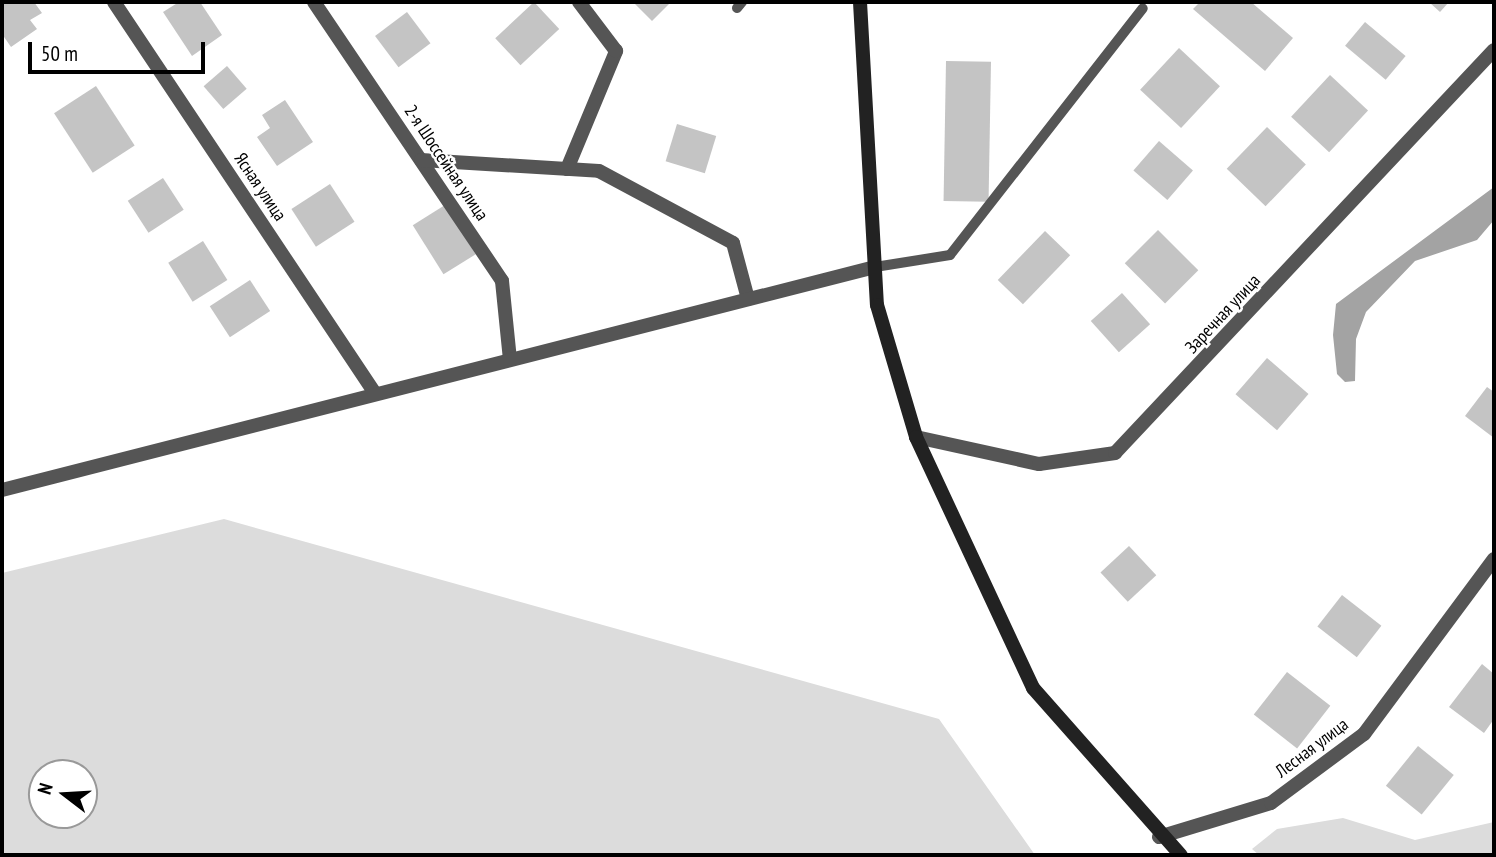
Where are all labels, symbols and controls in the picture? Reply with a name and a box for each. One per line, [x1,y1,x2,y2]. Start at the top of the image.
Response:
scale bar [32,28,208,72]
text: 50 m [41,40,78,67]
street label: 2-я Шоссейная улица [399,101,493,225]
street label: Ясная улица [229,149,291,225]
street label: Заречная улица [1181,270,1265,358]
street label: Лесная улица [1271,714,1353,782]
north arrow [28,759,98,829]
text: N [32,780,58,797]

